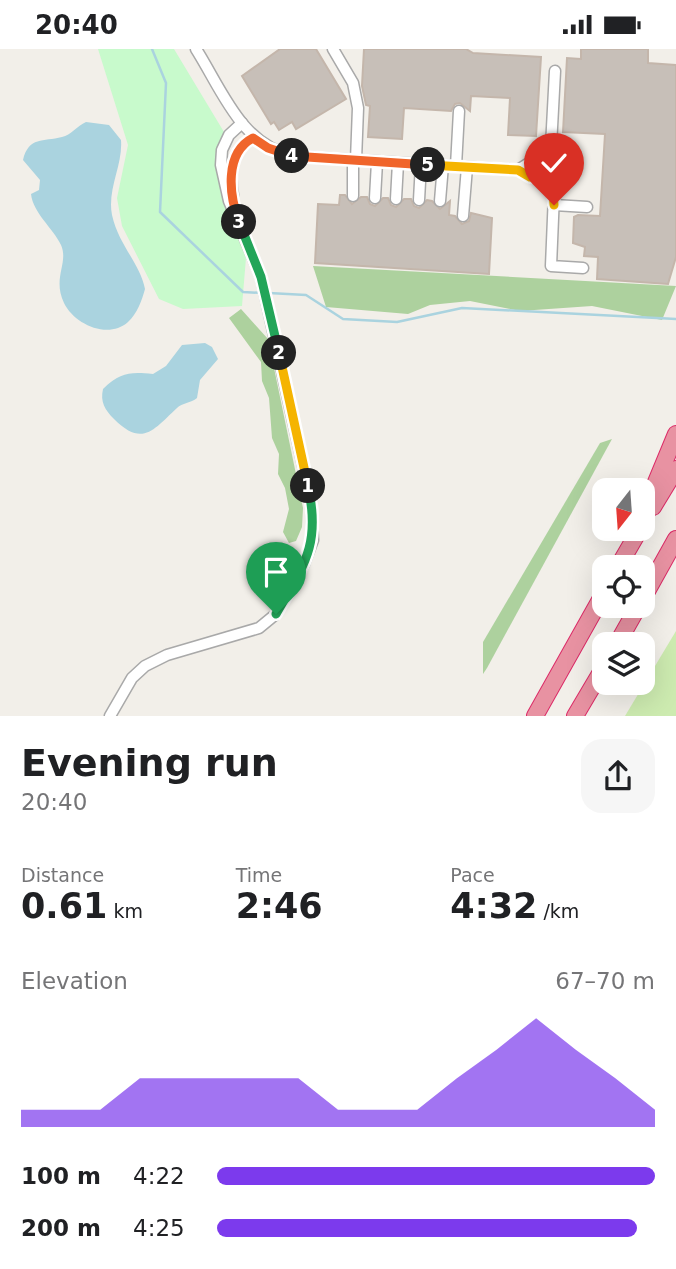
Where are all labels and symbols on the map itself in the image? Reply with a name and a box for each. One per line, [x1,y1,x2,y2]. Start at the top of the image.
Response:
pin [524,133,584,205]
pin: 4 [274,139,310,173]
pin: 5 [410,148,446,183]
pin: 3 [222,205,256,239]
pin: 2 [262,335,296,371]
pin: 1 [290,469,326,503]
north arrow [592,478,654,541]
pin [246,542,306,614]

